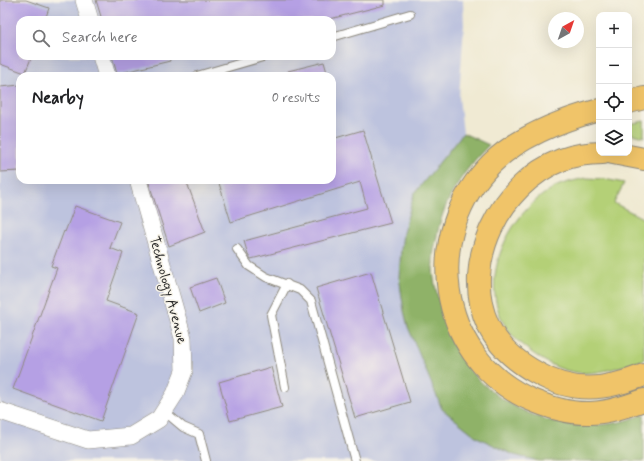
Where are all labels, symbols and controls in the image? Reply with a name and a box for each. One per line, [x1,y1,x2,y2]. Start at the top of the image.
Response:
north arrow [548,12,584,48]
map controls [596,12,632,156]
button: + [596,12,632,48]
search box [16,16,336,60]
icon: search [30,27,52,49]
text: Search here [62,28,138,48]
button: − [596,48,632,84]
button: locate [596,84,632,120]
text: Nearby [32,87,84,109]
text: 0 results [272,90,320,107]
button: layers [596,120,632,156]
street label: Technology Avenue [144,234,191,346]

